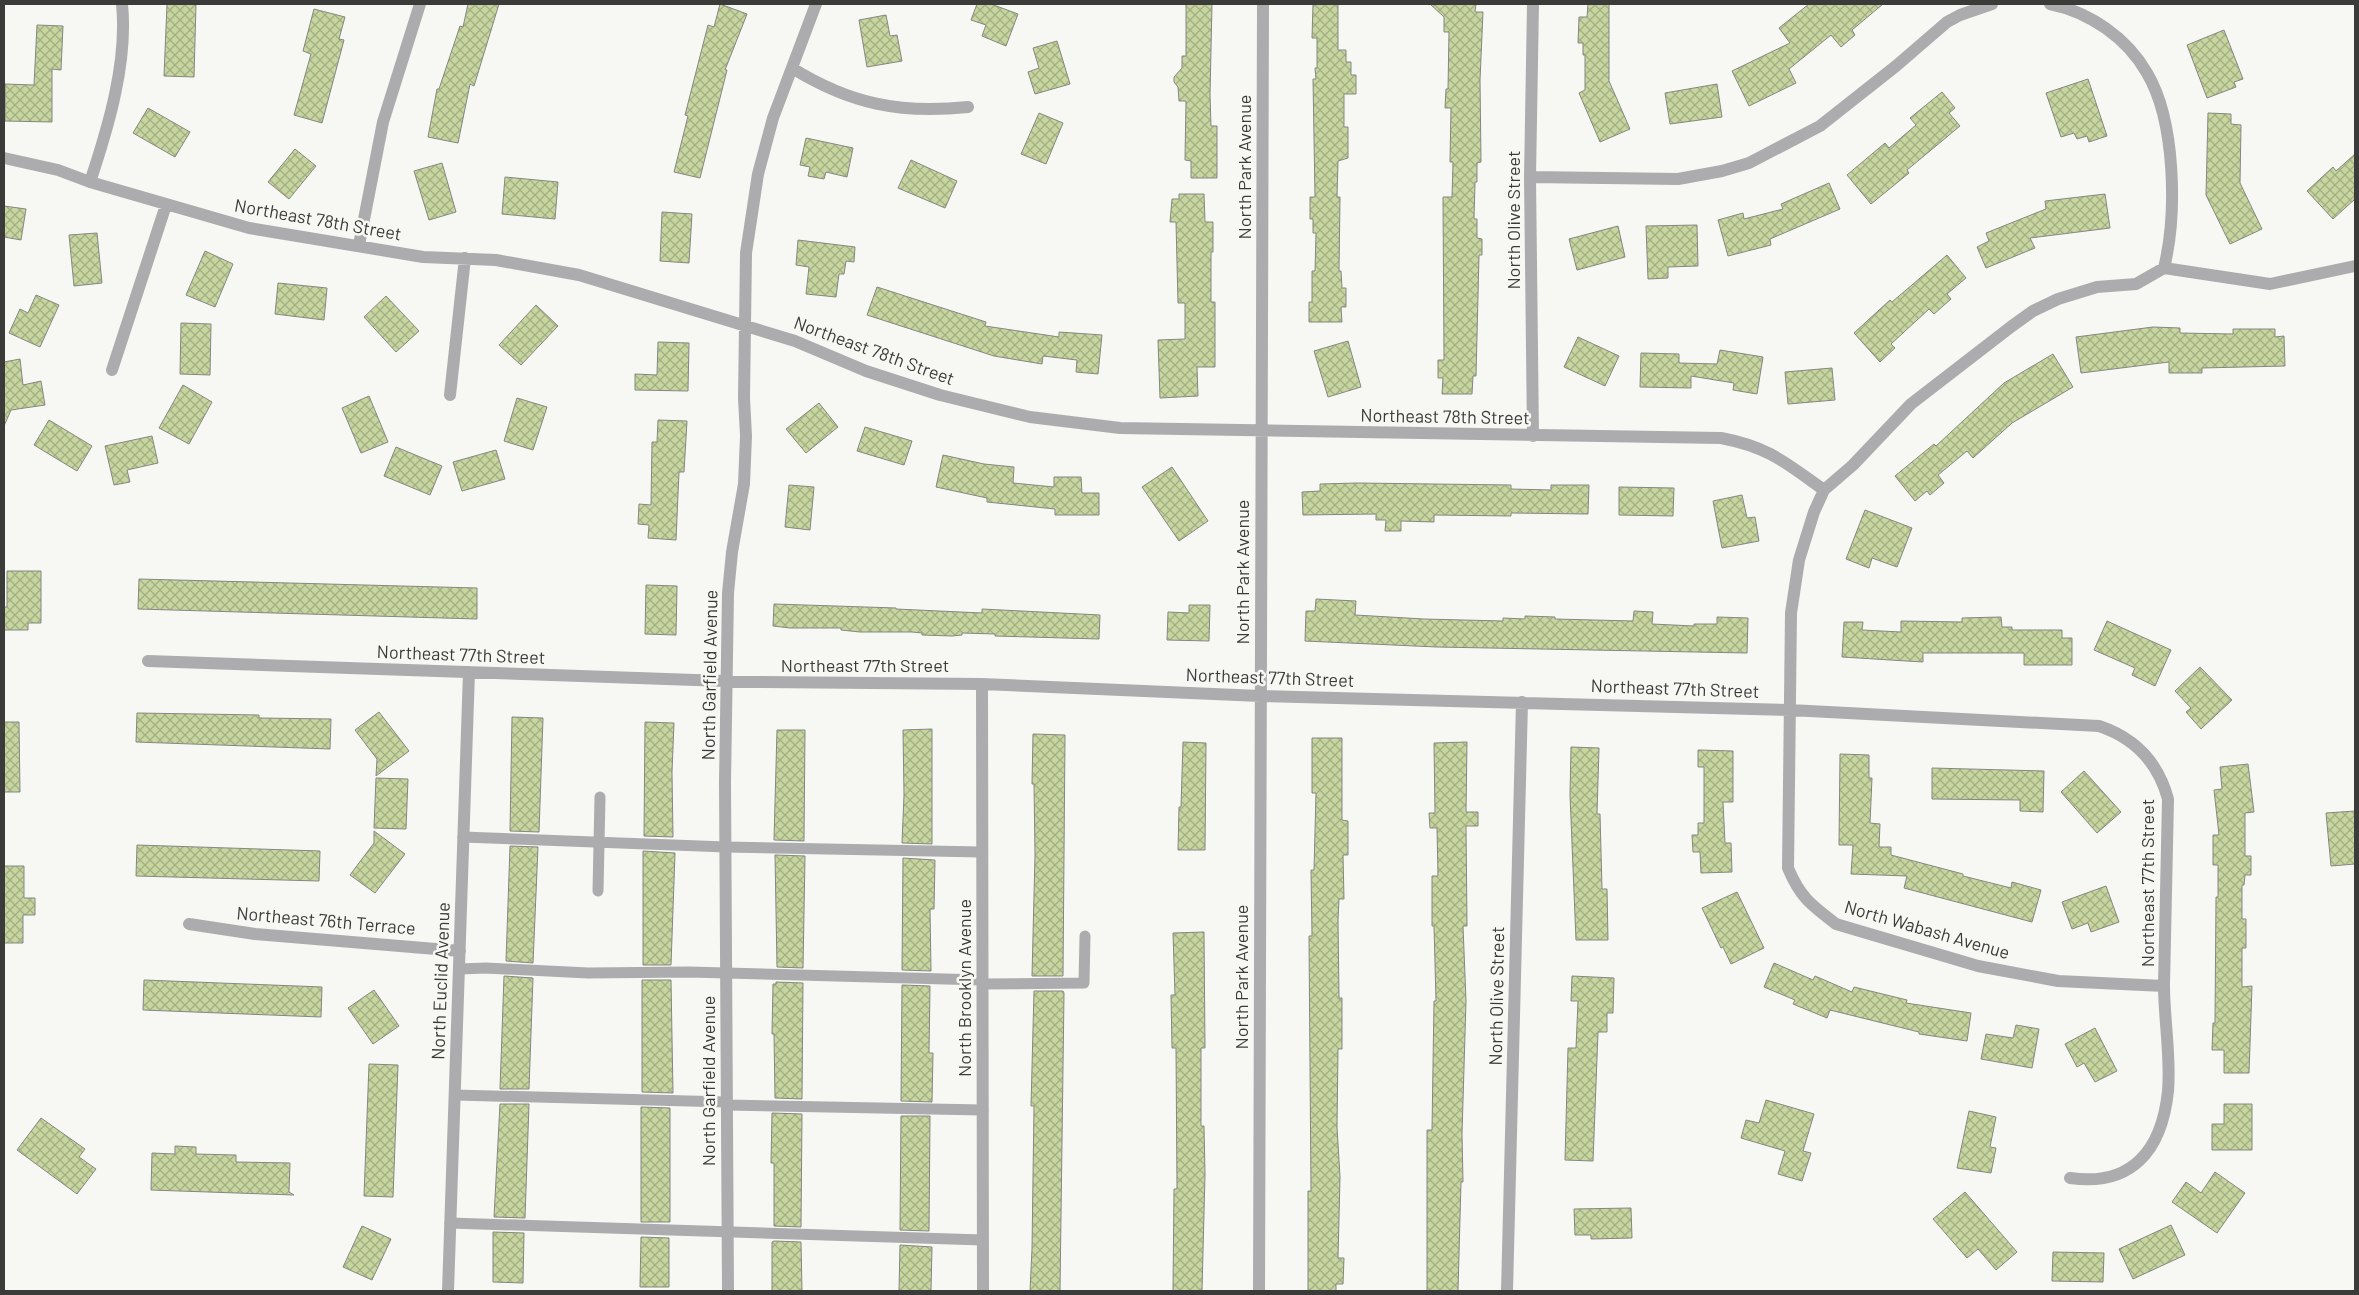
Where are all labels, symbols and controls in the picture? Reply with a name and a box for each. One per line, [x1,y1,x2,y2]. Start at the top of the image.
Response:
street label: North Park Avenue [1233,95,1255,239]
street label: North Olive Street [1502,150,1524,290]
street label: Northeast 78th Street [233,193,403,245]
street label: Northeast 78th Street [791,311,958,389]
street label: Northeast 78th Street [1360,404,1530,428]
street label: North Park Avenue [1231,500,1253,644]
street label: North Garfield Avenue [697,589,721,761]
street label: Northeast 77th Street [376,640,546,668]
street label: Northeast 77th Street [781,654,949,676]
street label: Northeast 77th Street [1185,663,1355,691]
street label: Northeast 77th Street [1590,674,1760,702]
street label: Northeast 77th Street [2136,799,2158,967]
street label: North Wabash Avenue [1842,895,2012,963]
street label: North Brooklyn Avenue [953,899,975,1077]
street label: Northeast 76th Terrace [236,901,417,939]
street label: North Euclid Avenue [426,902,454,1060]
street label: North Park Avenue [1230,905,1252,1049]
street label: North Olive Street [1484,926,1508,1066]
street label: North Garfield Avenue [697,996,719,1166]

